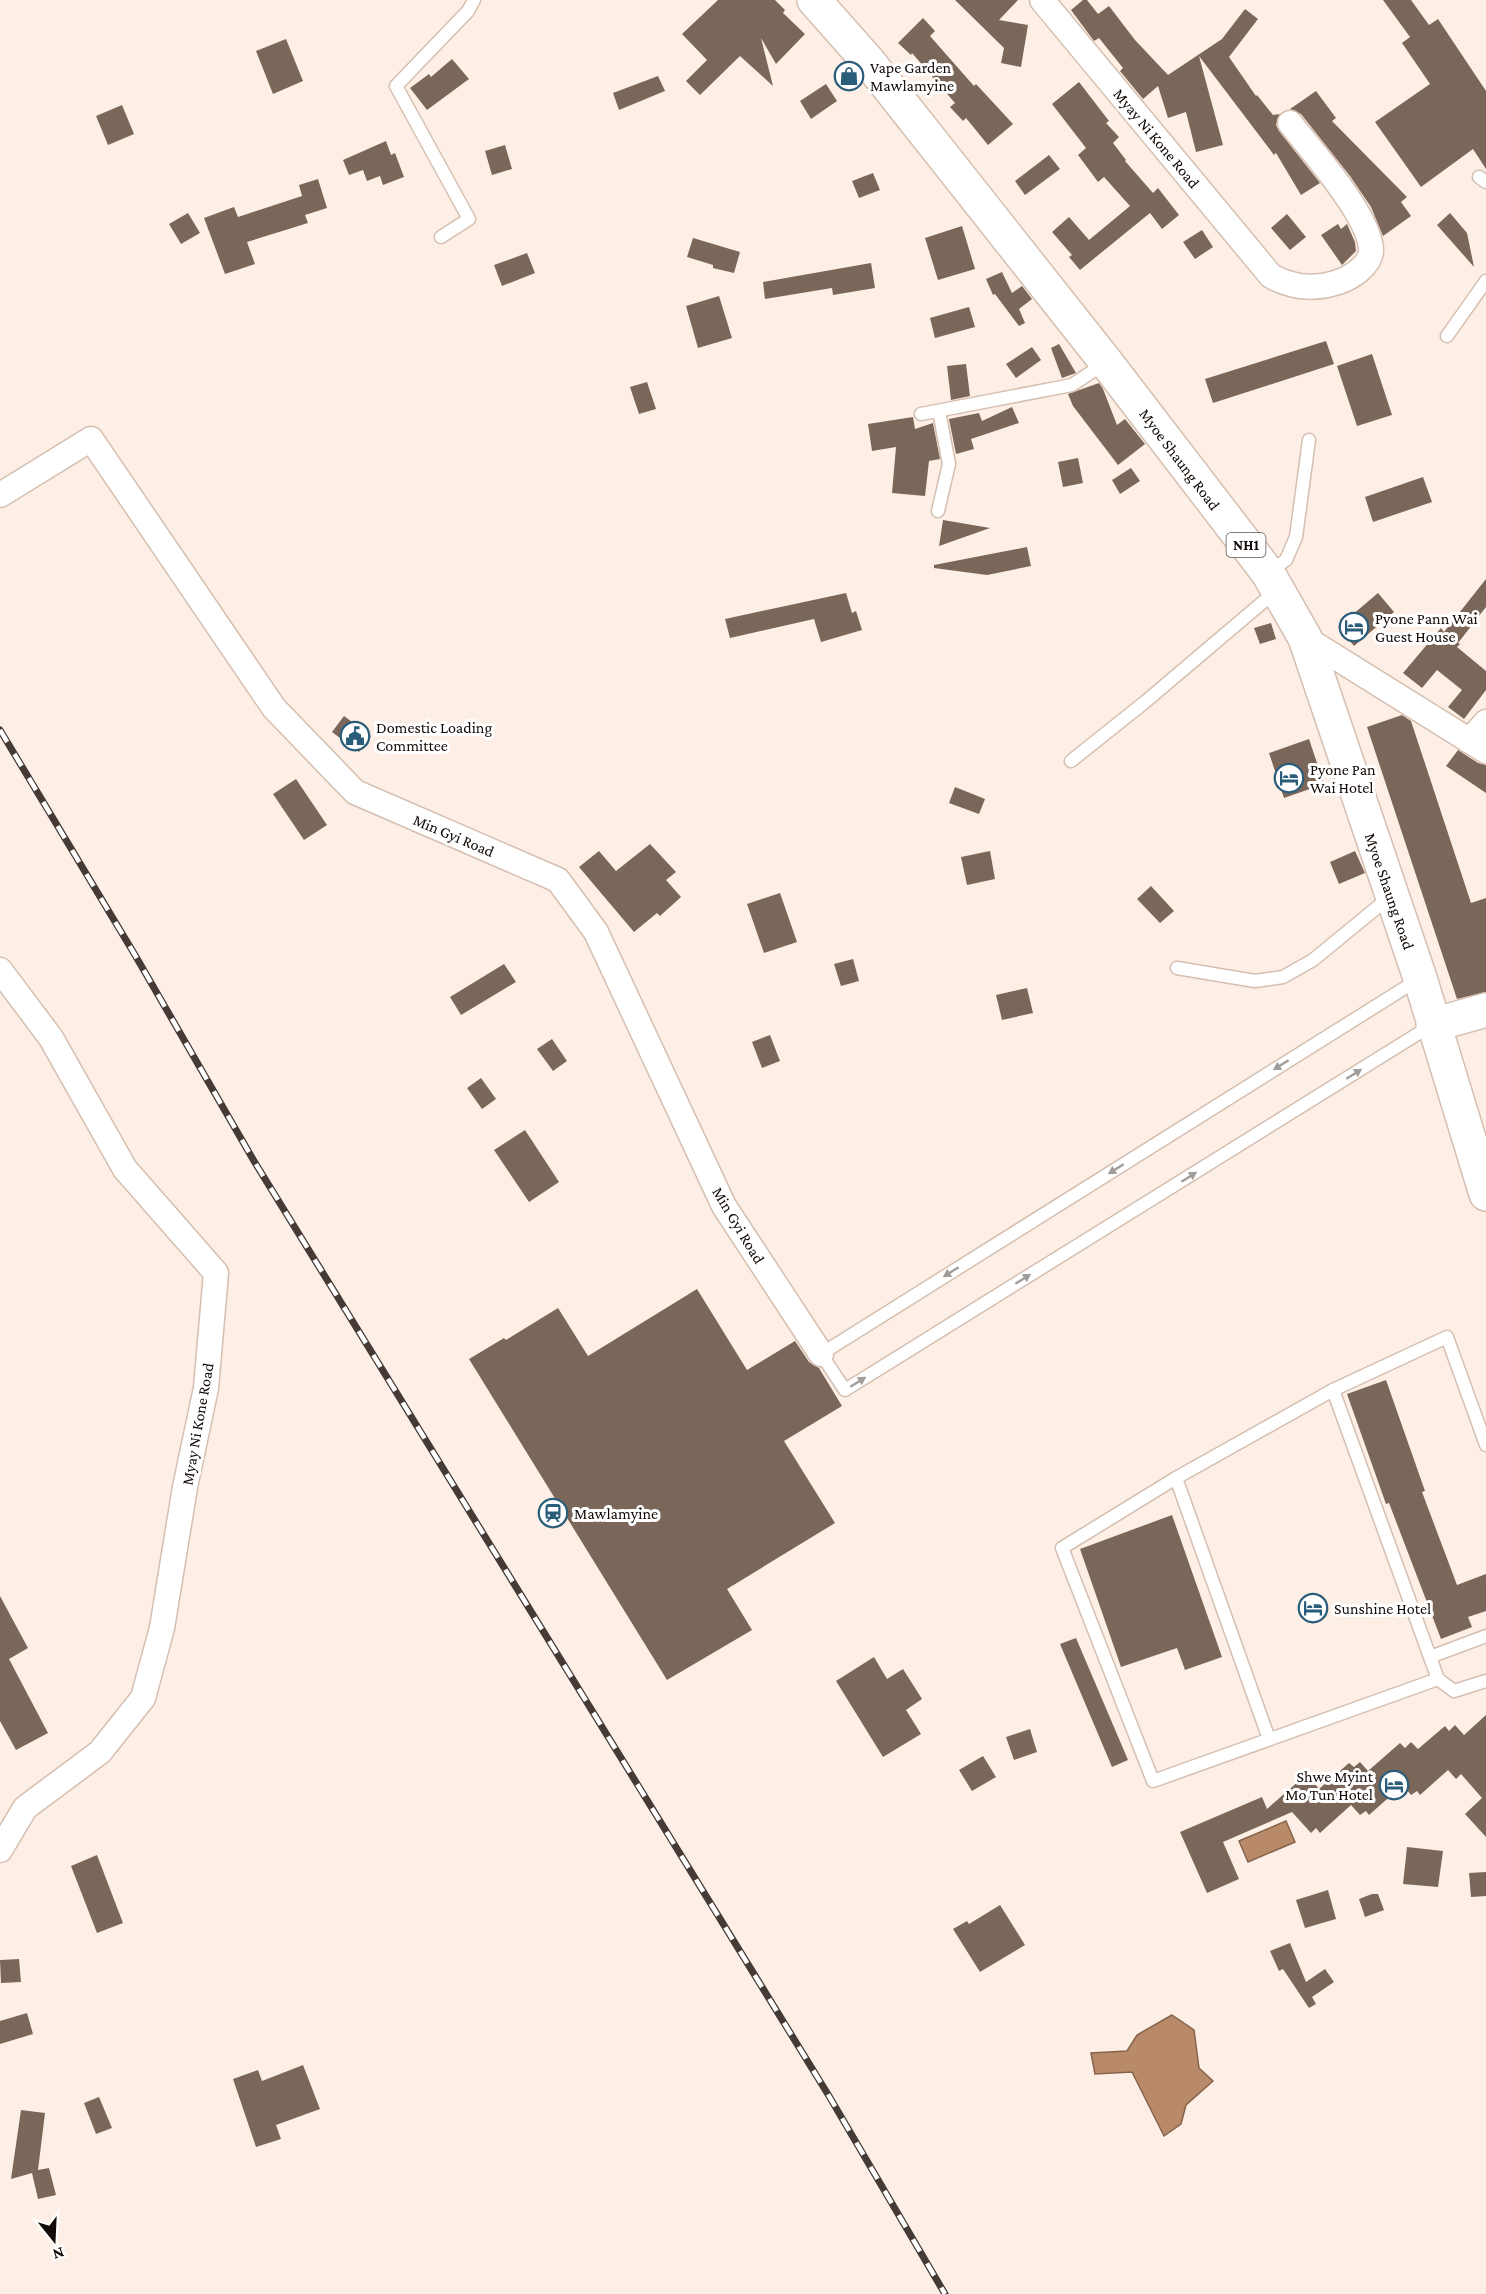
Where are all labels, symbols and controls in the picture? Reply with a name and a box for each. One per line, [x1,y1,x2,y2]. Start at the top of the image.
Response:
place label: Vape Garden Mawlamyine [870,59,954,95]
shop icon: Vape Garden Mawlamyine [833,60,865,92]
street label: Myay Ni Kone Road [1109,85,1203,192]
street label: Myoe Shaung Road [1135,405,1224,514]
road number: NH1 [1226,533,1266,557]
place label: Pyone Pann Wai Guest House [1375,610,1478,645]
hotel icon: Pyone Pann Wai Guest House [1338,611,1370,643]
place label: Domestic Loading Committee [376,719,492,754]
public building icon: Domestic Loading Committee [339,720,371,752]
place label: Pyone Pan Wai Hotel [1310,761,1376,796]
hotel icon: Pyone Pan Wai Hotel [1273,762,1305,794]
street label: Min Gyi Road [410,811,497,861]
street label: Myoe Shaung Road [1361,831,1418,953]
one-way arrow [1273,1059,1289,1070]
one-way arrow [1346,1068,1362,1079]
one-way arrow [1108,1163,1124,1174]
one-way arrow [1181,1171,1197,1182]
street label: Min Gyi Road [708,1184,768,1268]
one-way arrow [943,1267,959,1278]
one-way arrow [1015,1274,1031,1285]
street label: Myay Ni Kone Road [178,1361,218,1487]
one-way arrow [850,1377,866,1388]
station icon: Mawlamyine [537,1497,569,1529]
place label: Mawlamyine [574,1505,658,1523]
hotel icon: Sunshine Hotel [1297,1592,1329,1624]
place label: Sunshine Hotel [1334,1600,1431,1617]
place label: Shwe Myint Mo Tun Hotel [1285,1768,1374,1803]
hotel icon: Shwe Myint Mo Tun Hotel [1378,1769,1410,1801]
north arrow [24,2210,84,2270]
text: N [51,2244,66,2264]

